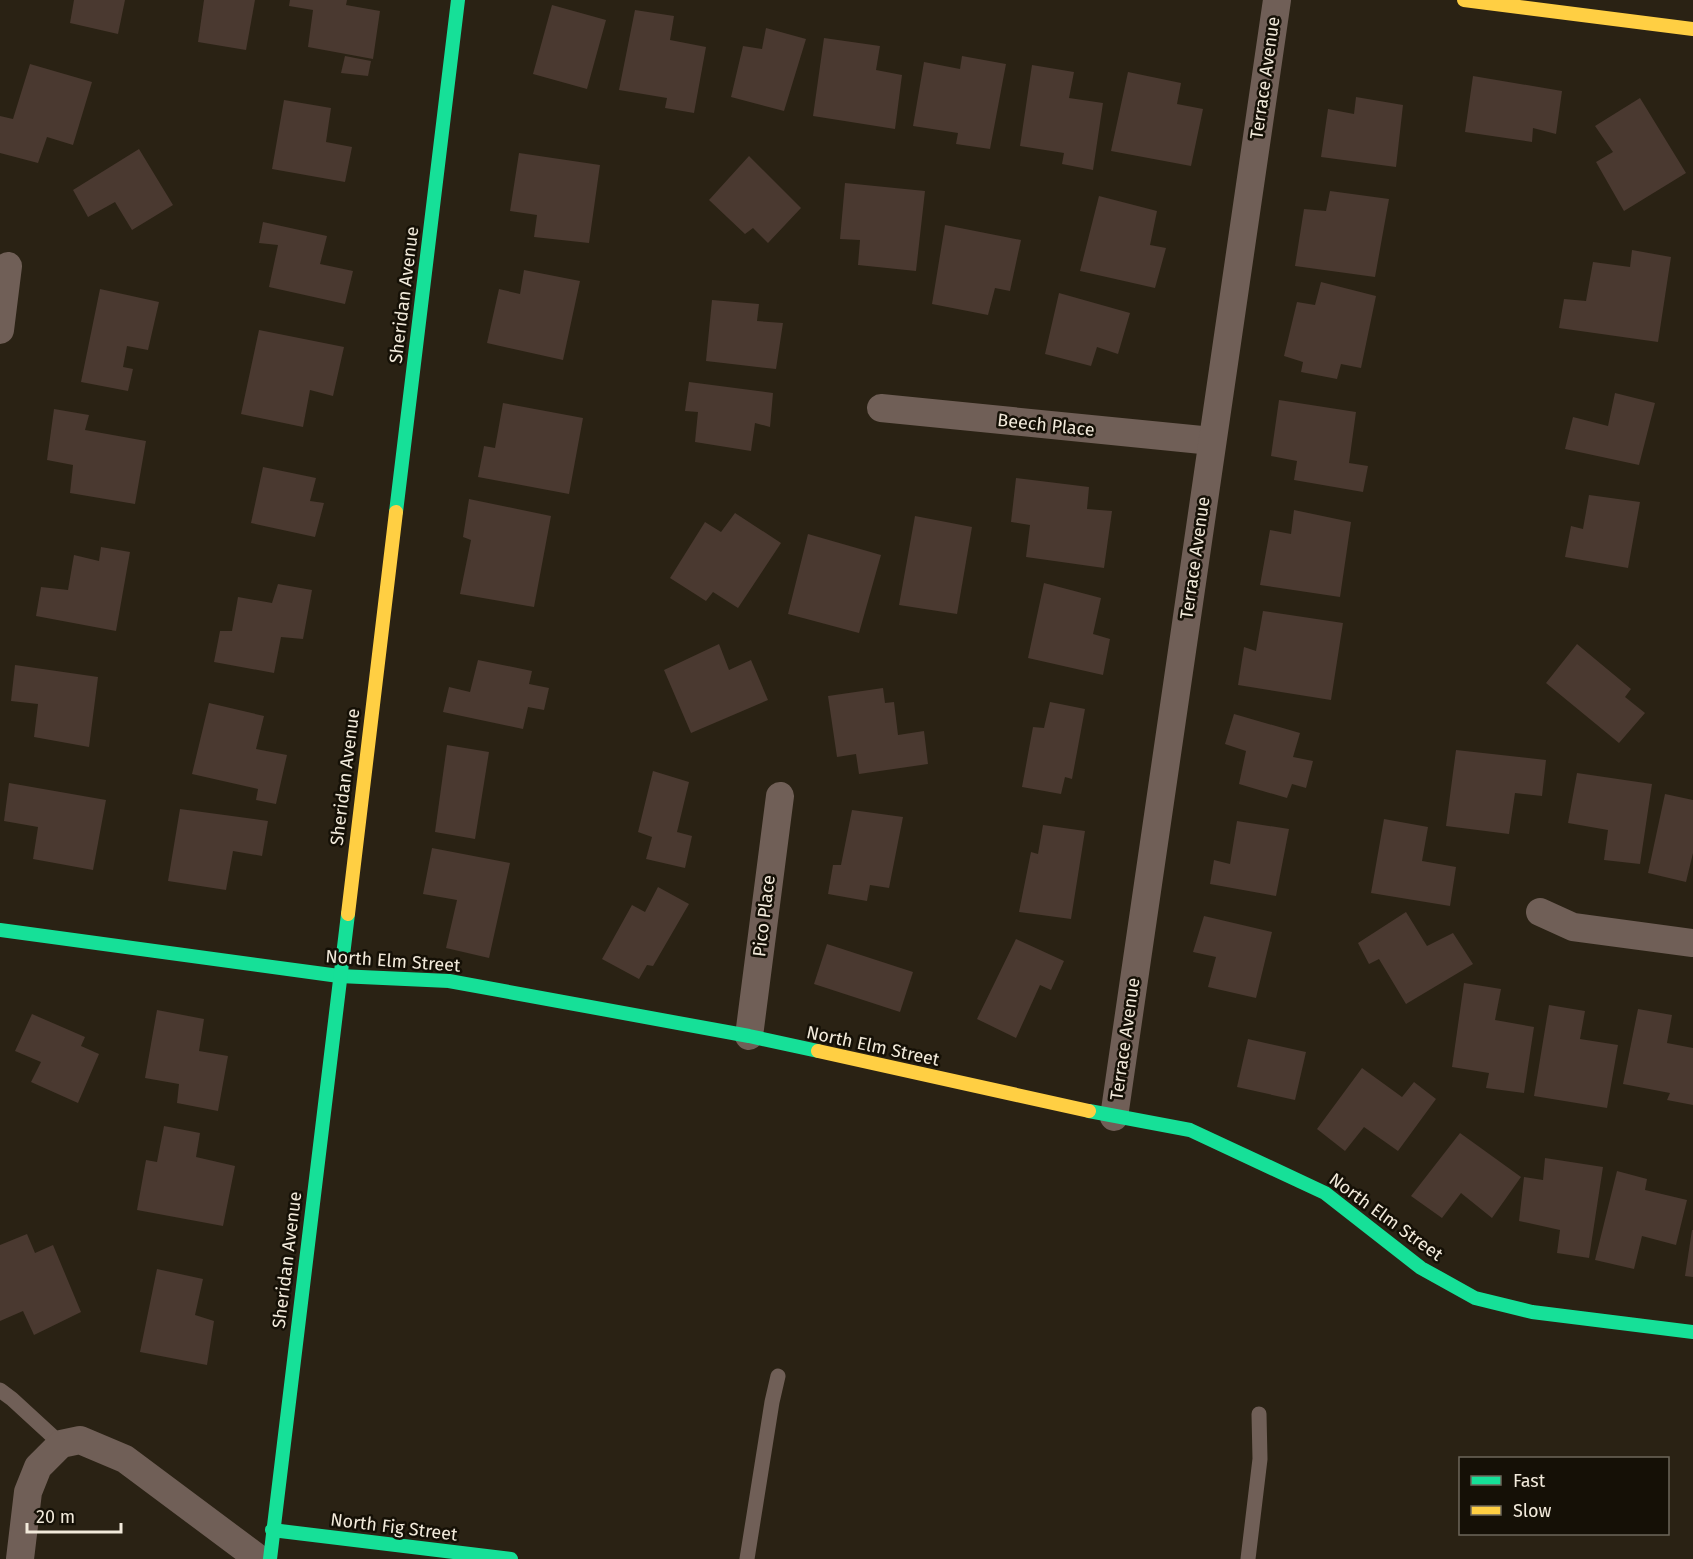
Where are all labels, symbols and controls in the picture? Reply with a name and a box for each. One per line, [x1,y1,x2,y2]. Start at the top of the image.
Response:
street label: Terrace Avenue [1245,15,1285,141]
street label: Sheridan Avenue [385,225,423,365]
street label: Beech Place [996,409,1096,441]
street label: Terrace Avenue [1175,495,1215,621]
street label: Sheridan Avenue [326,707,364,847]
street label: Pico Place [748,874,780,958]
street label: North Elm Street [325,945,462,977]
street label: Terrace Avenue [1105,976,1145,1102]
street label: North Elm Street [804,1021,942,1071]
street label: North Elm Street [1325,1168,1448,1266]
street label: Sheridan Avenue [268,1190,306,1330]
legend [1459,1457,1669,1535]
text: Fast [1513,1470,1546,1492]
scale bar [27,1496,122,1534]
text: Slow [1513,1500,1552,1522]
text: 20 m [36,1506,75,1528]
street label: North Fig Street [329,1508,459,1546]

